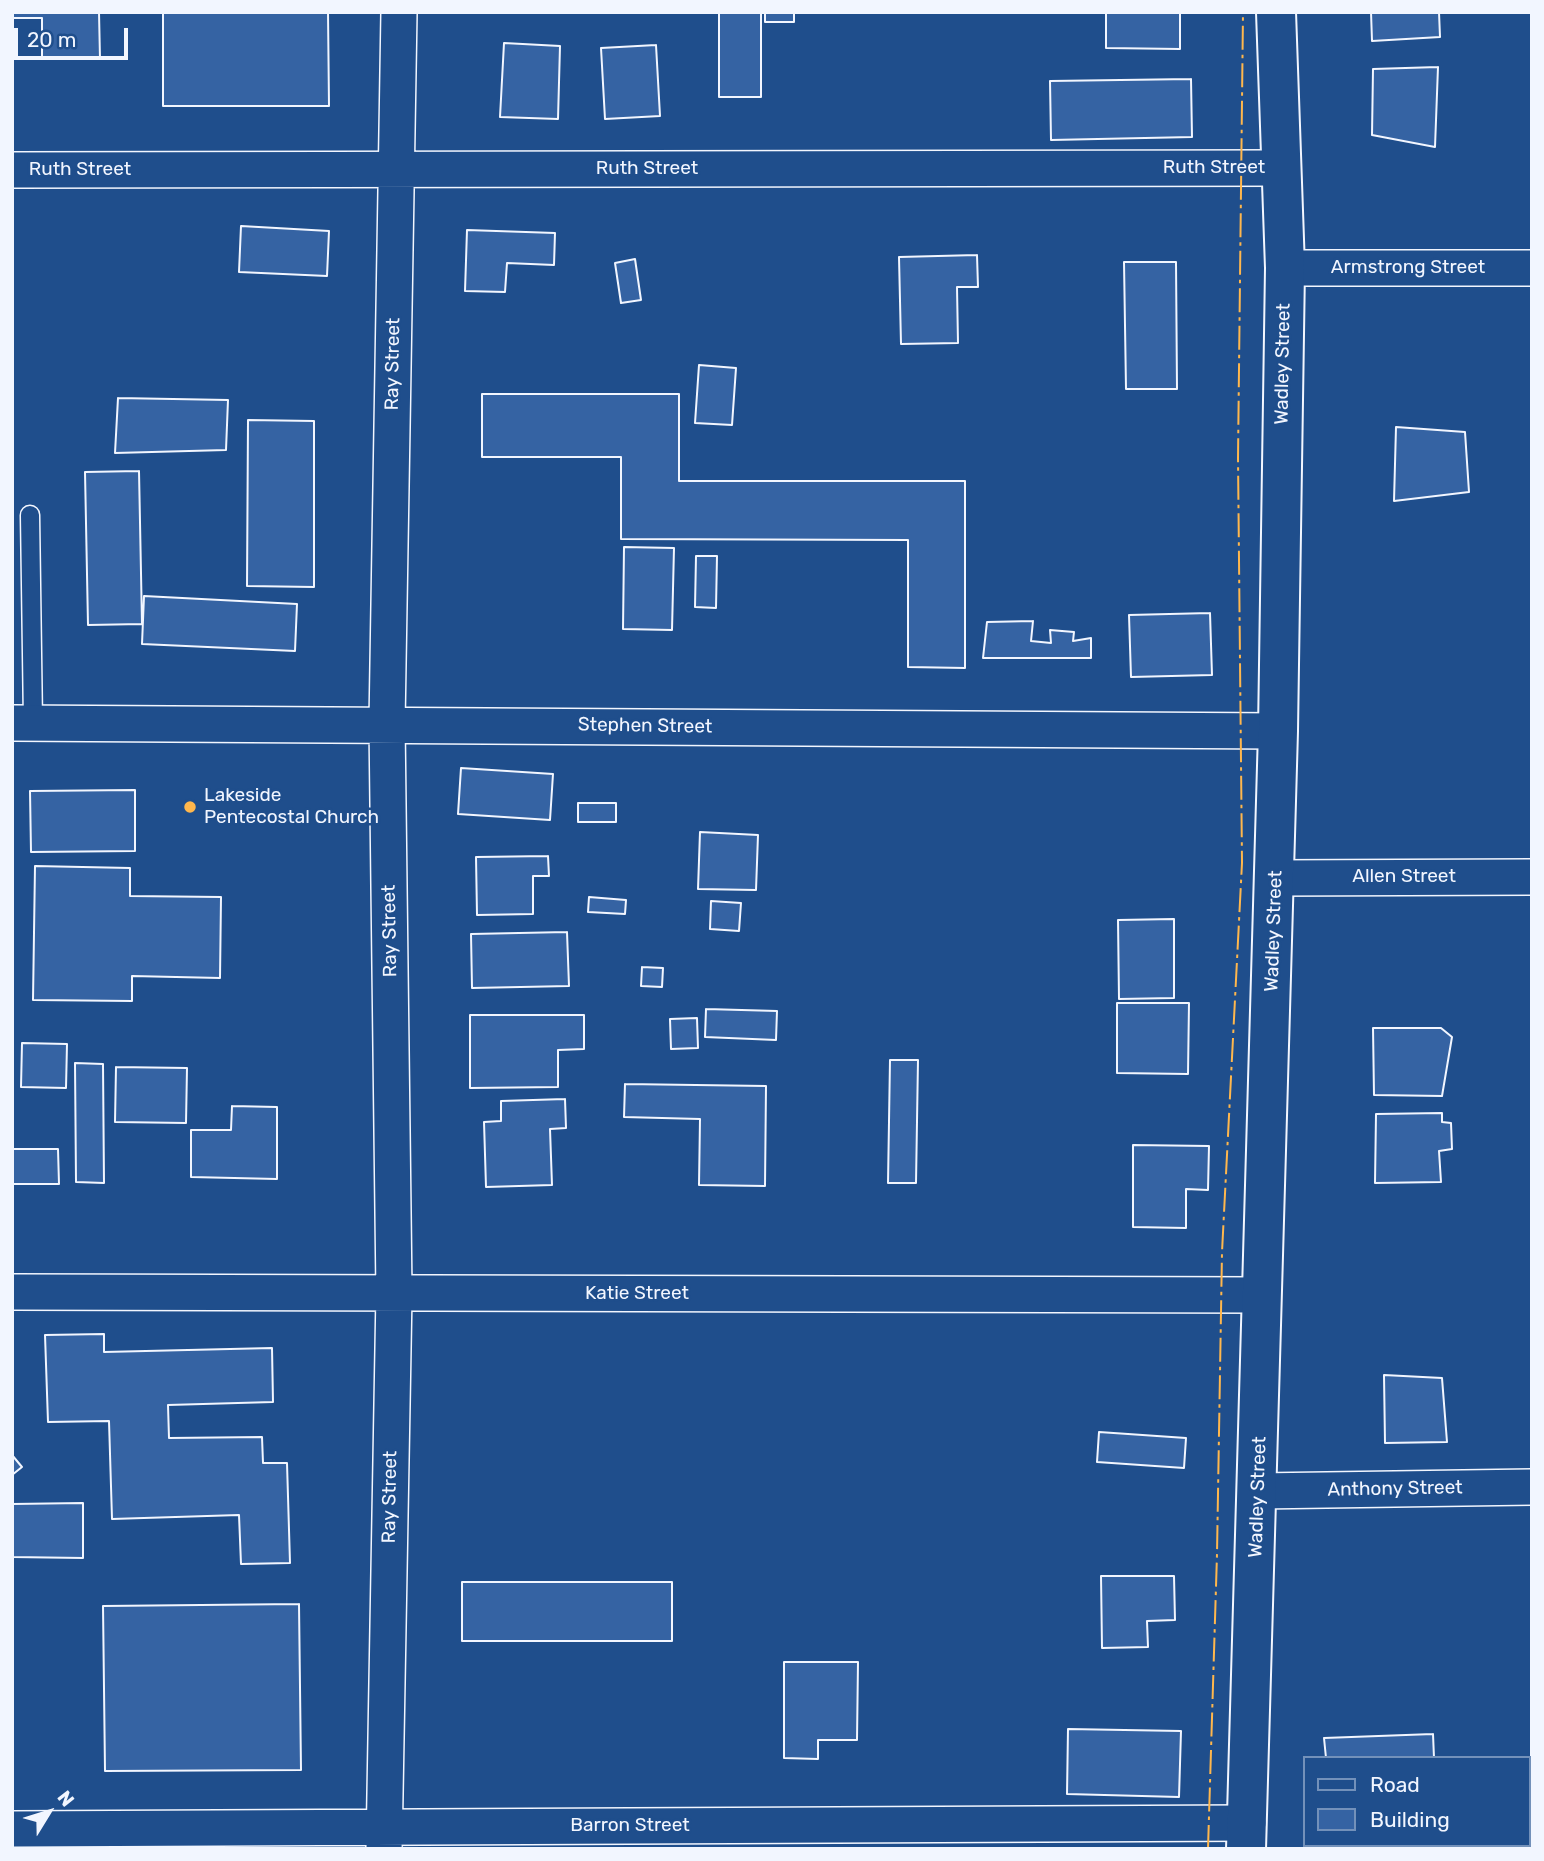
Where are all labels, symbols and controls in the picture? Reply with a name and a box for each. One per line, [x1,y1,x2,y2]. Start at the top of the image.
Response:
scale bar [18,14,131,58]
text: 20 m [27,27,76,52]
street label: Ruth Street [1163,157,1265,179]
street label: Ruth Street [596,158,698,180]
street label: Ruth Street [29,159,131,181]
street label: Armstrong Street [1331,257,1485,279]
street label: Wadley Street [1271,303,1295,425]
street label: Ray Street [381,317,405,411]
street label: Stephen Street [578,713,712,739]
place label: Lakeside Pentecostal Church [204,785,379,829]
marker: Lakeside Pentecostal Church [182,799,198,815]
street label: Allen Street [1352,866,1456,888]
street label: Wadley Street [1260,870,1288,992]
street label: Ray Street [378,884,402,978]
street label: Katie Street [585,1283,689,1305]
street label: Wadley Street [1244,1436,1272,1558]
street label: Ray Street [378,1450,402,1544]
street label: Anthony Street [1327,1476,1463,1502]
legend [1302,1756,1530,1847]
text: Road [1370,1772,1420,1797]
north arrow [14,1777,84,1847]
text: N [53,1786,79,1811]
text: Building [1370,1807,1450,1832]
street label: Barron Street [570,1815,690,1837]

